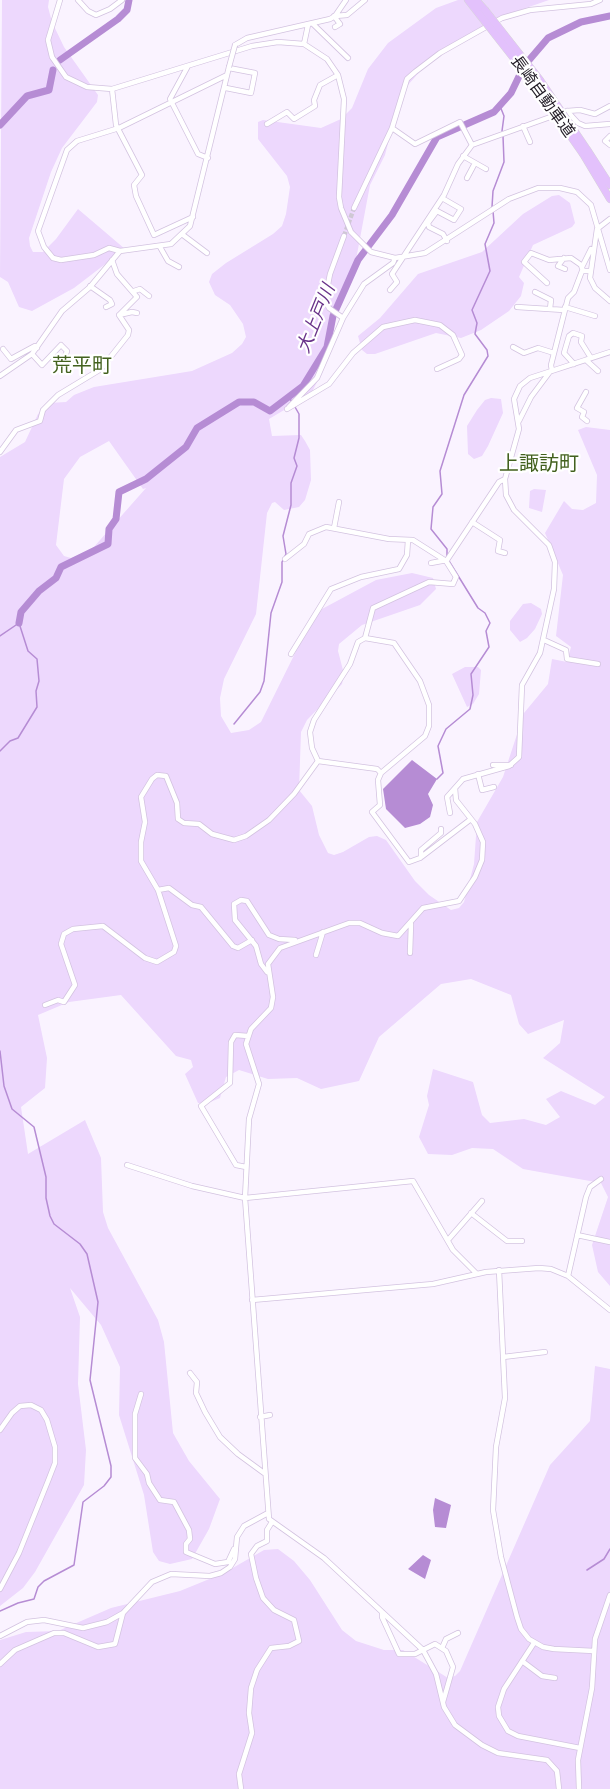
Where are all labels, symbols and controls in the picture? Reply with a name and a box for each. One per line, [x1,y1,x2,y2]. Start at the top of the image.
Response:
street label: 長崎自動車道 [506,53,578,141]
water label: 大上戸川 [294,282,340,356]
district label: 荒平町 [52,355,112,379]
district label: 上諏訪町 [499,453,579,477]

